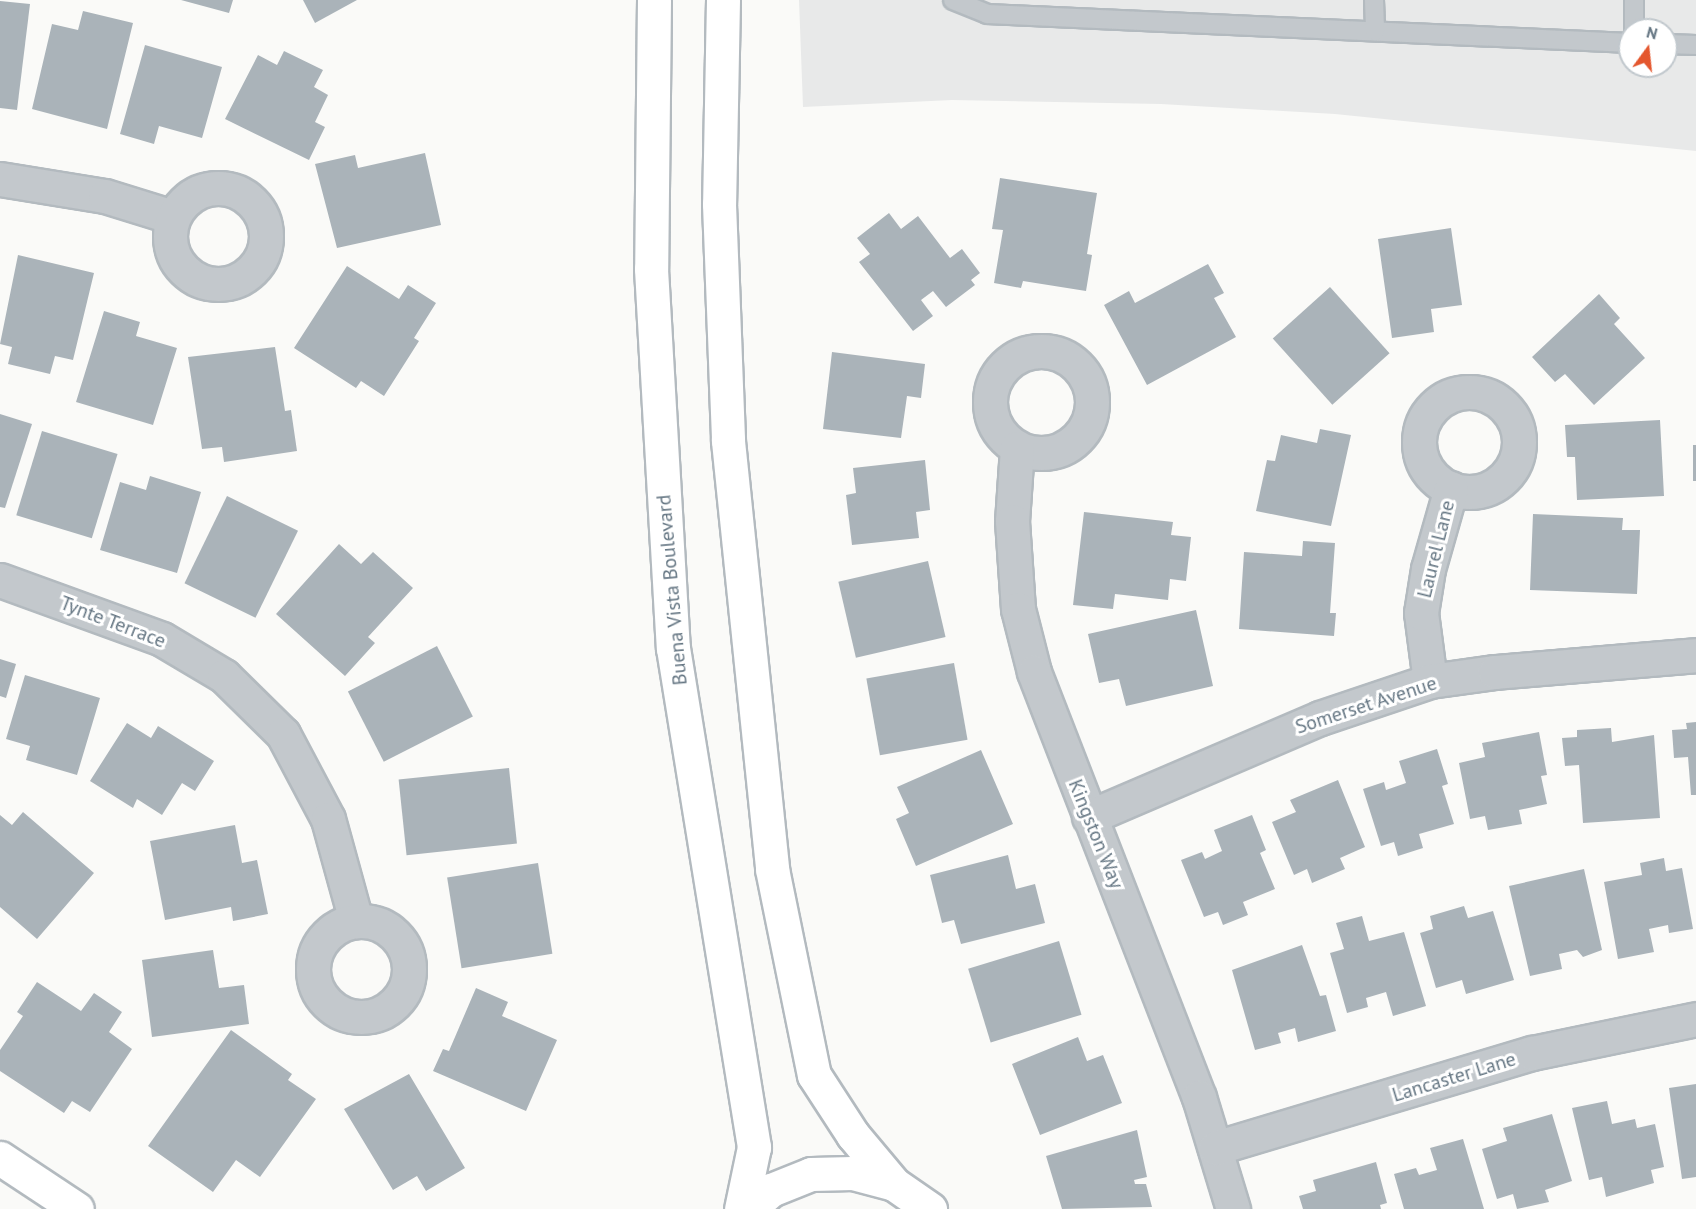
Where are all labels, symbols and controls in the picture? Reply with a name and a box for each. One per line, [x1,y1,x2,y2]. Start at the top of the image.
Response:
north arrow [1618,18,1678,78]
text: N [1644,22,1660,44]
street label: Buena Vista Boulevard [652,493,692,687]
street label: Laurel Lane [1412,498,1460,600]
street label: Tynte Terrace [57,591,169,653]
street label: Somerset Avenue [1292,671,1440,739]
street label: Kingston Way [1063,776,1129,892]
street label: Lancaster Lane [1389,1047,1519,1107]

